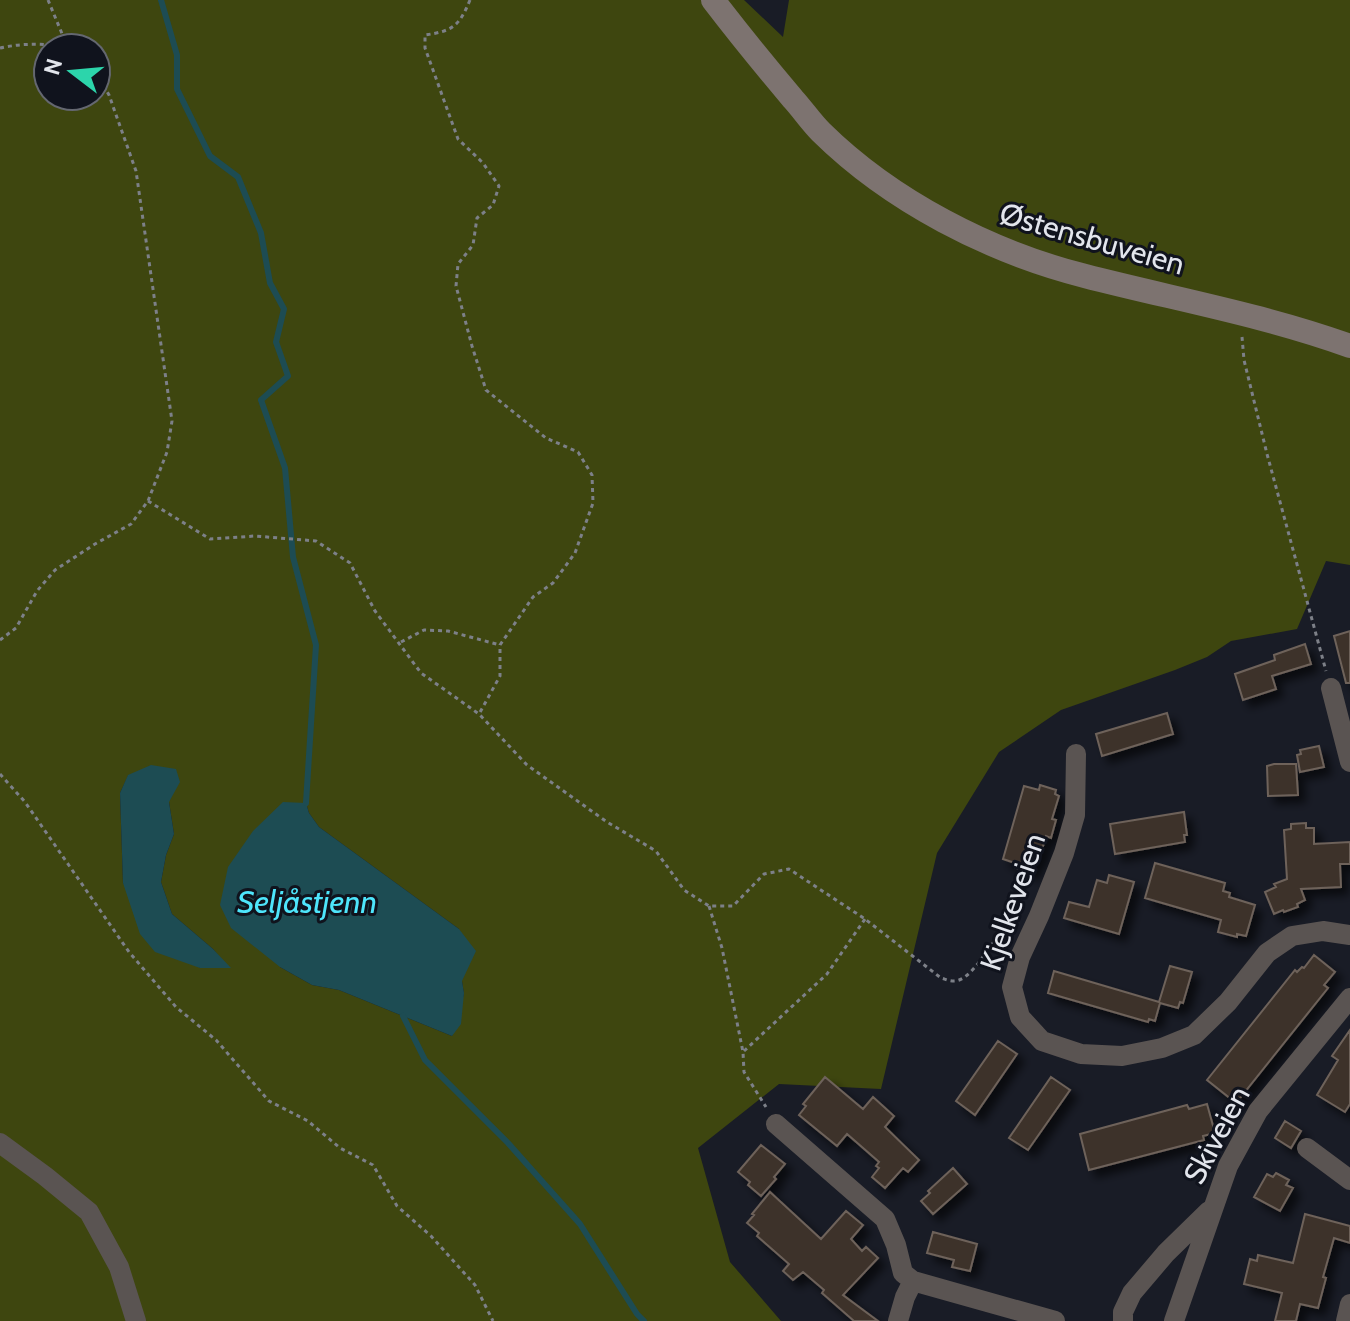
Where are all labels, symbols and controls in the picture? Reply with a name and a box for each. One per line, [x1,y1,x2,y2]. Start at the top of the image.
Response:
north arrow [32,32,112,112]
text: N [38,55,68,78]
street label: Østensbuveien [995,194,1189,283]
street label: Kjelkeveien [972,828,1053,975]
water label: Seljåstjenn [237,882,377,921]
street label: Skiveien [1175,1080,1258,1190]

